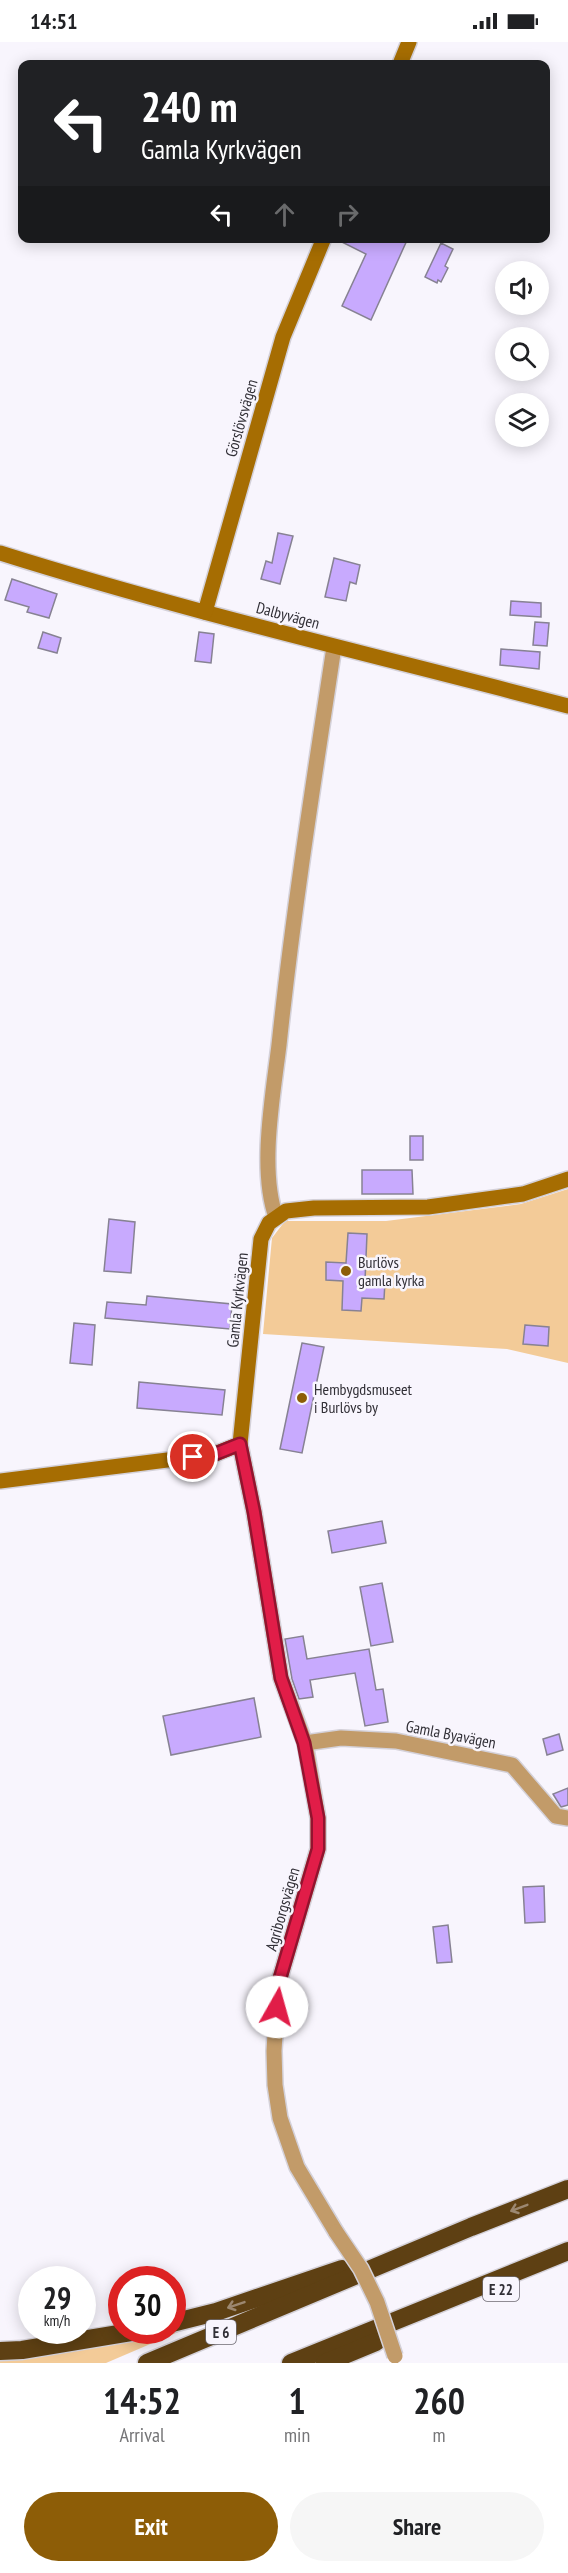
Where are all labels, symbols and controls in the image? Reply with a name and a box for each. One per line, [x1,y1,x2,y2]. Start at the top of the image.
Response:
text: 14:51 [30,7,78,35]
text: 240 m [141,79,238,134]
icon: left [42,84,120,162]
text: Gamla Kyrkvägen [141,132,302,166]
icon: left [205,198,238,231]
icon: ahead [268,198,301,231]
icon: right [331,198,364,231]
map controls [495,261,549,447]
button: sound [495,261,549,315]
button: search [495,327,549,381]
street label: Görslövsvägen [220,377,262,459]
button: layers [495,393,549,447]
street label: Dalbyvägen [254,597,322,633]
street label: Gamla Kyrkvägen [222,1252,252,1348]
place label: Burlövs gamla kyrka [358,1252,424,1290]
marker: Burlövs gamla kyrka [339,1264,353,1278]
place label: Hembygdsmuseet i Burlövs by [314,1379,413,1417]
marker: Hembygdsmuseet i Burlövs by [295,1391,309,1405]
pin [167,1431,218,1482]
icon: arrive [176,1440,209,1473]
street label: Gamla Byavägen [404,1715,498,1753]
street label: Agriborgsvägen [261,1865,303,1953]
position arrow [245,1975,309,2039]
one-way arrow [511,2203,529,2214]
speed limit sign: 30 [108,2266,186,2344]
road number: E 22 [483,2277,519,2301]
text: 29 [43,2278,71,2317]
one-way arrow [227,2301,246,2312]
text: km/h [44,2311,70,2330]
road number: E 6 [206,2320,236,2344]
text: 14:52 [103,2377,181,2424]
text: 1 [288,2377,306,2424]
text: 260 [413,2377,465,2424]
text: Arrival [119,2422,165,2448]
text: min [284,2422,310,2448]
text: m [433,2422,446,2448]
button: Exit [24,2492,278,2561]
button: Share [290,2492,544,2561]

